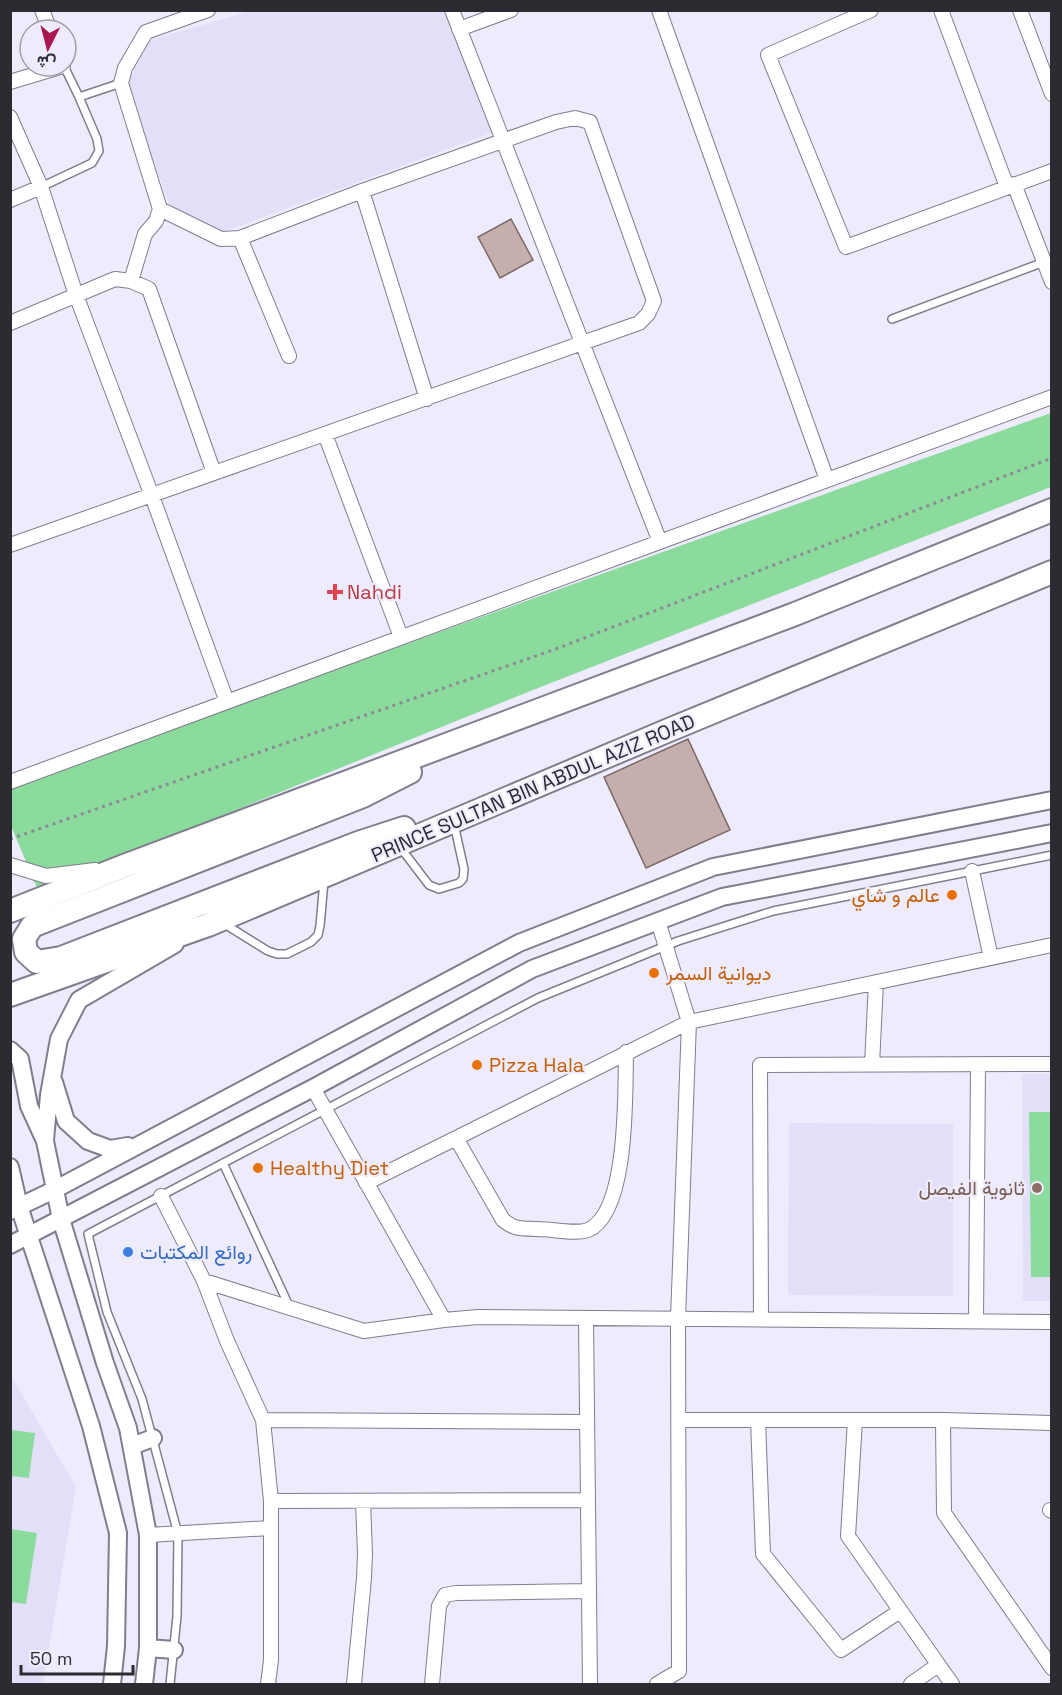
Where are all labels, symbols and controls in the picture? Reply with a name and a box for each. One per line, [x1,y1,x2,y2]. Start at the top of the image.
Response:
north arrow [18,18,78,78]
text: ش [36,51,57,74]
place label: Nahdi [347,579,402,605]
marker: Nahdi [328,585,342,599]
street label: PRINCE SULTAN BIN ABDUL AZIZ ROAD [367,708,699,868]
place label: عالم و شاي [852,882,940,912]
marker: عالم و شاي [945,888,959,902]
place label: ديوانية السمر [665,960,771,986]
marker: ديوانية السمر [647,966,661,980]
place label: Pizza Hala [489,1052,584,1078]
marker: Pizza Hala [470,1058,484,1072]
place label: Healthy Diet [270,1155,389,1181]
marker: Healthy Diet [251,1161,265,1175]
place label: ثانوية الفيصل [919,1175,1025,1201]
marker: ثانوية الفيصل [1030,1181,1044,1195]
place label: روائع المكتبات [140,1239,252,1266]
marker: روائع المكتبات [121,1245,135,1259]
scale bar [21,1638,134,1676]
text: 50 m [30,1647,72,1670]

